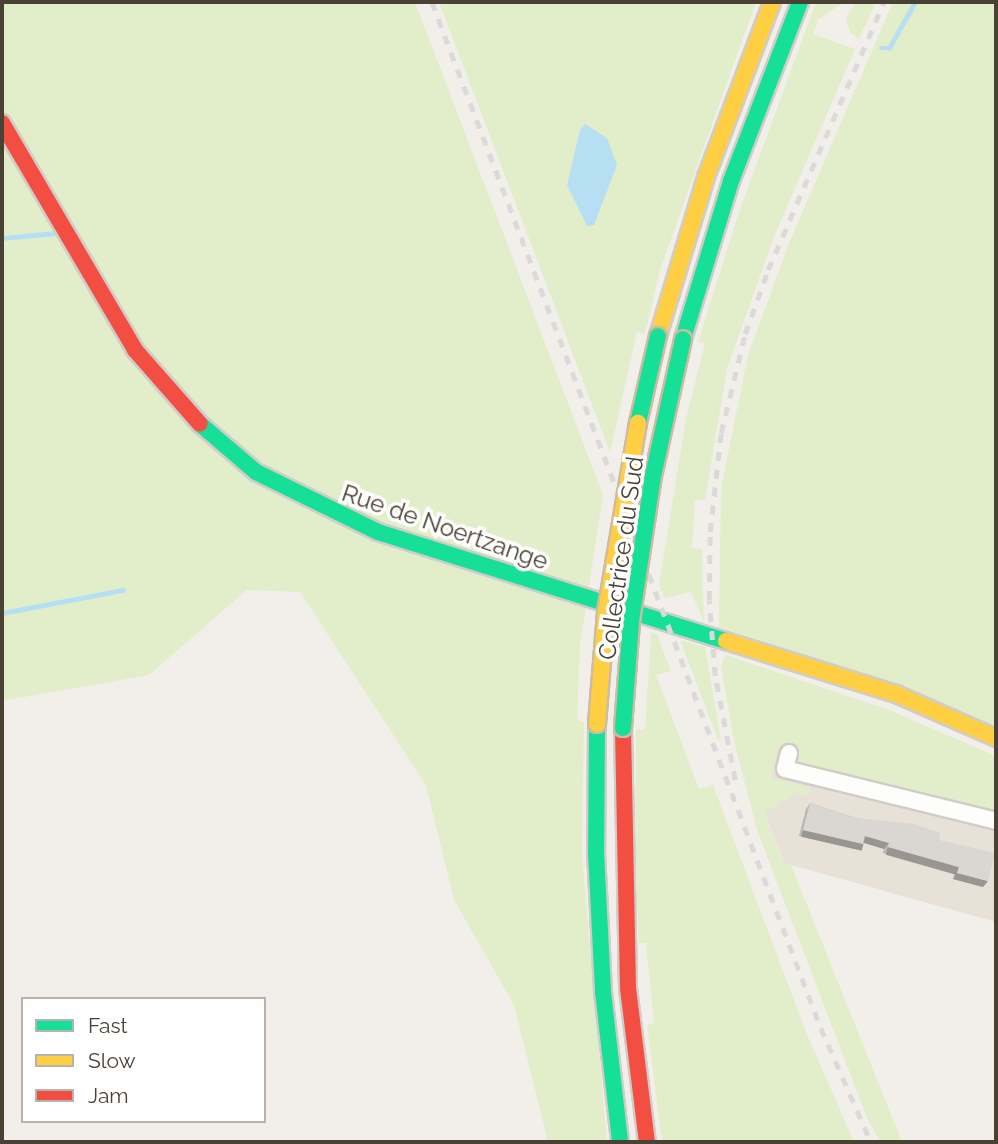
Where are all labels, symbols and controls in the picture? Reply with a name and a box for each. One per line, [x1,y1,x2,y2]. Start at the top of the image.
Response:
street label: Collectrice du Sud [592,454,650,662]
street label: Rue de Noertzange [338,478,552,576]
legend [21,997,266,1123]
text: Fast [88,1013,128,1038]
text: Slow [88,1048,136,1073]
text: Jam [88,1083,129,1108]

